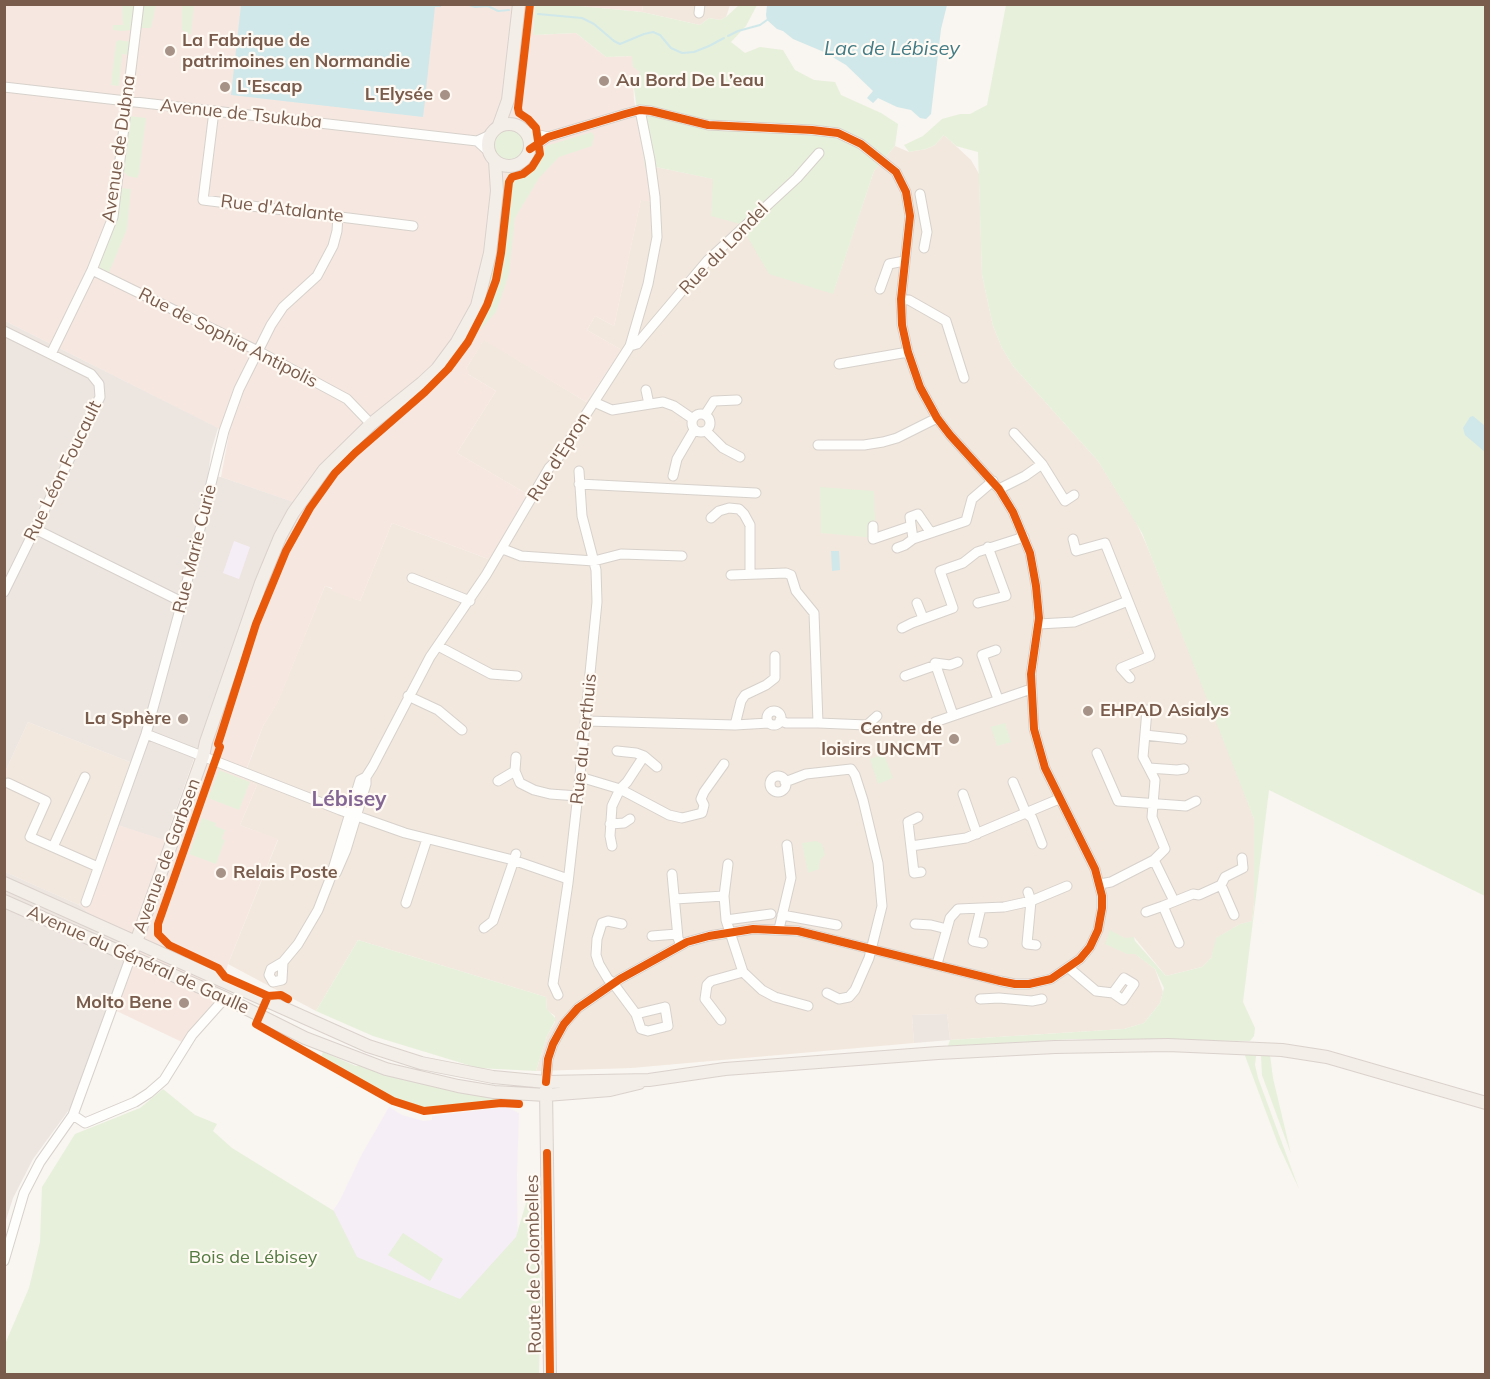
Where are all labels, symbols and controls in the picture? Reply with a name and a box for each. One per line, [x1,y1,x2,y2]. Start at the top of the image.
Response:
place label: La Fabrique de patrimoines en Normandie [182,30,410,72]
water label: Lac de Lébisey [824,37,960,61]
marker: La Fabrique de patrimoines en Normandie [163,44,177,58]
place label: Au Bord De L’eau [616,70,764,92]
street label: Avenue de Dubna [98,74,140,224]
marker: Au Bord De L’eau [597,74,611,88]
place label: L'Escap [237,76,302,98]
marker: L'Escap [218,80,232,94]
place label: L'Elysée [365,84,433,106]
marker: L'Elysée [438,88,452,102]
street label: Avenue de Tsukuba [159,95,323,133]
street label: Rue d'Atalante [219,191,345,227]
street label: Rue du Londel [675,199,773,299]
street label: Rue de Sophia Antipolis [135,283,321,393]
street label: Rue Léon Foucault [20,397,106,545]
street label: Rue d'Epron [523,409,595,505]
street label: Rue Marie Curie [169,482,221,616]
street label: Rue du Perthuis [566,672,602,806]
place label: EHPAD Asialys [1100,700,1229,722]
marker: EHPAD Asialys [1081,704,1095,718]
place label: La Sphère [85,708,171,730]
marker: La Sphère [176,712,190,726]
place label: Centre de loisirs UNCMT [821,718,942,760]
marker: Centre de loisirs UNCMT [947,732,961,746]
street label: Avenue de Garbsen [129,776,205,936]
district label: Lébisey [312,787,386,813]
place label: Relais Poste [233,862,337,884]
marker: Relais Poste [214,866,228,880]
street label: Avenue du Général de Gaulle [24,901,252,1019]
place label: Molto Bene [76,992,172,1014]
marker: Molto Bene [177,996,191,1010]
street label: Route de Colombelles [522,1174,546,1354]
park label: Bois de Lébisey [189,1247,317,1269]

